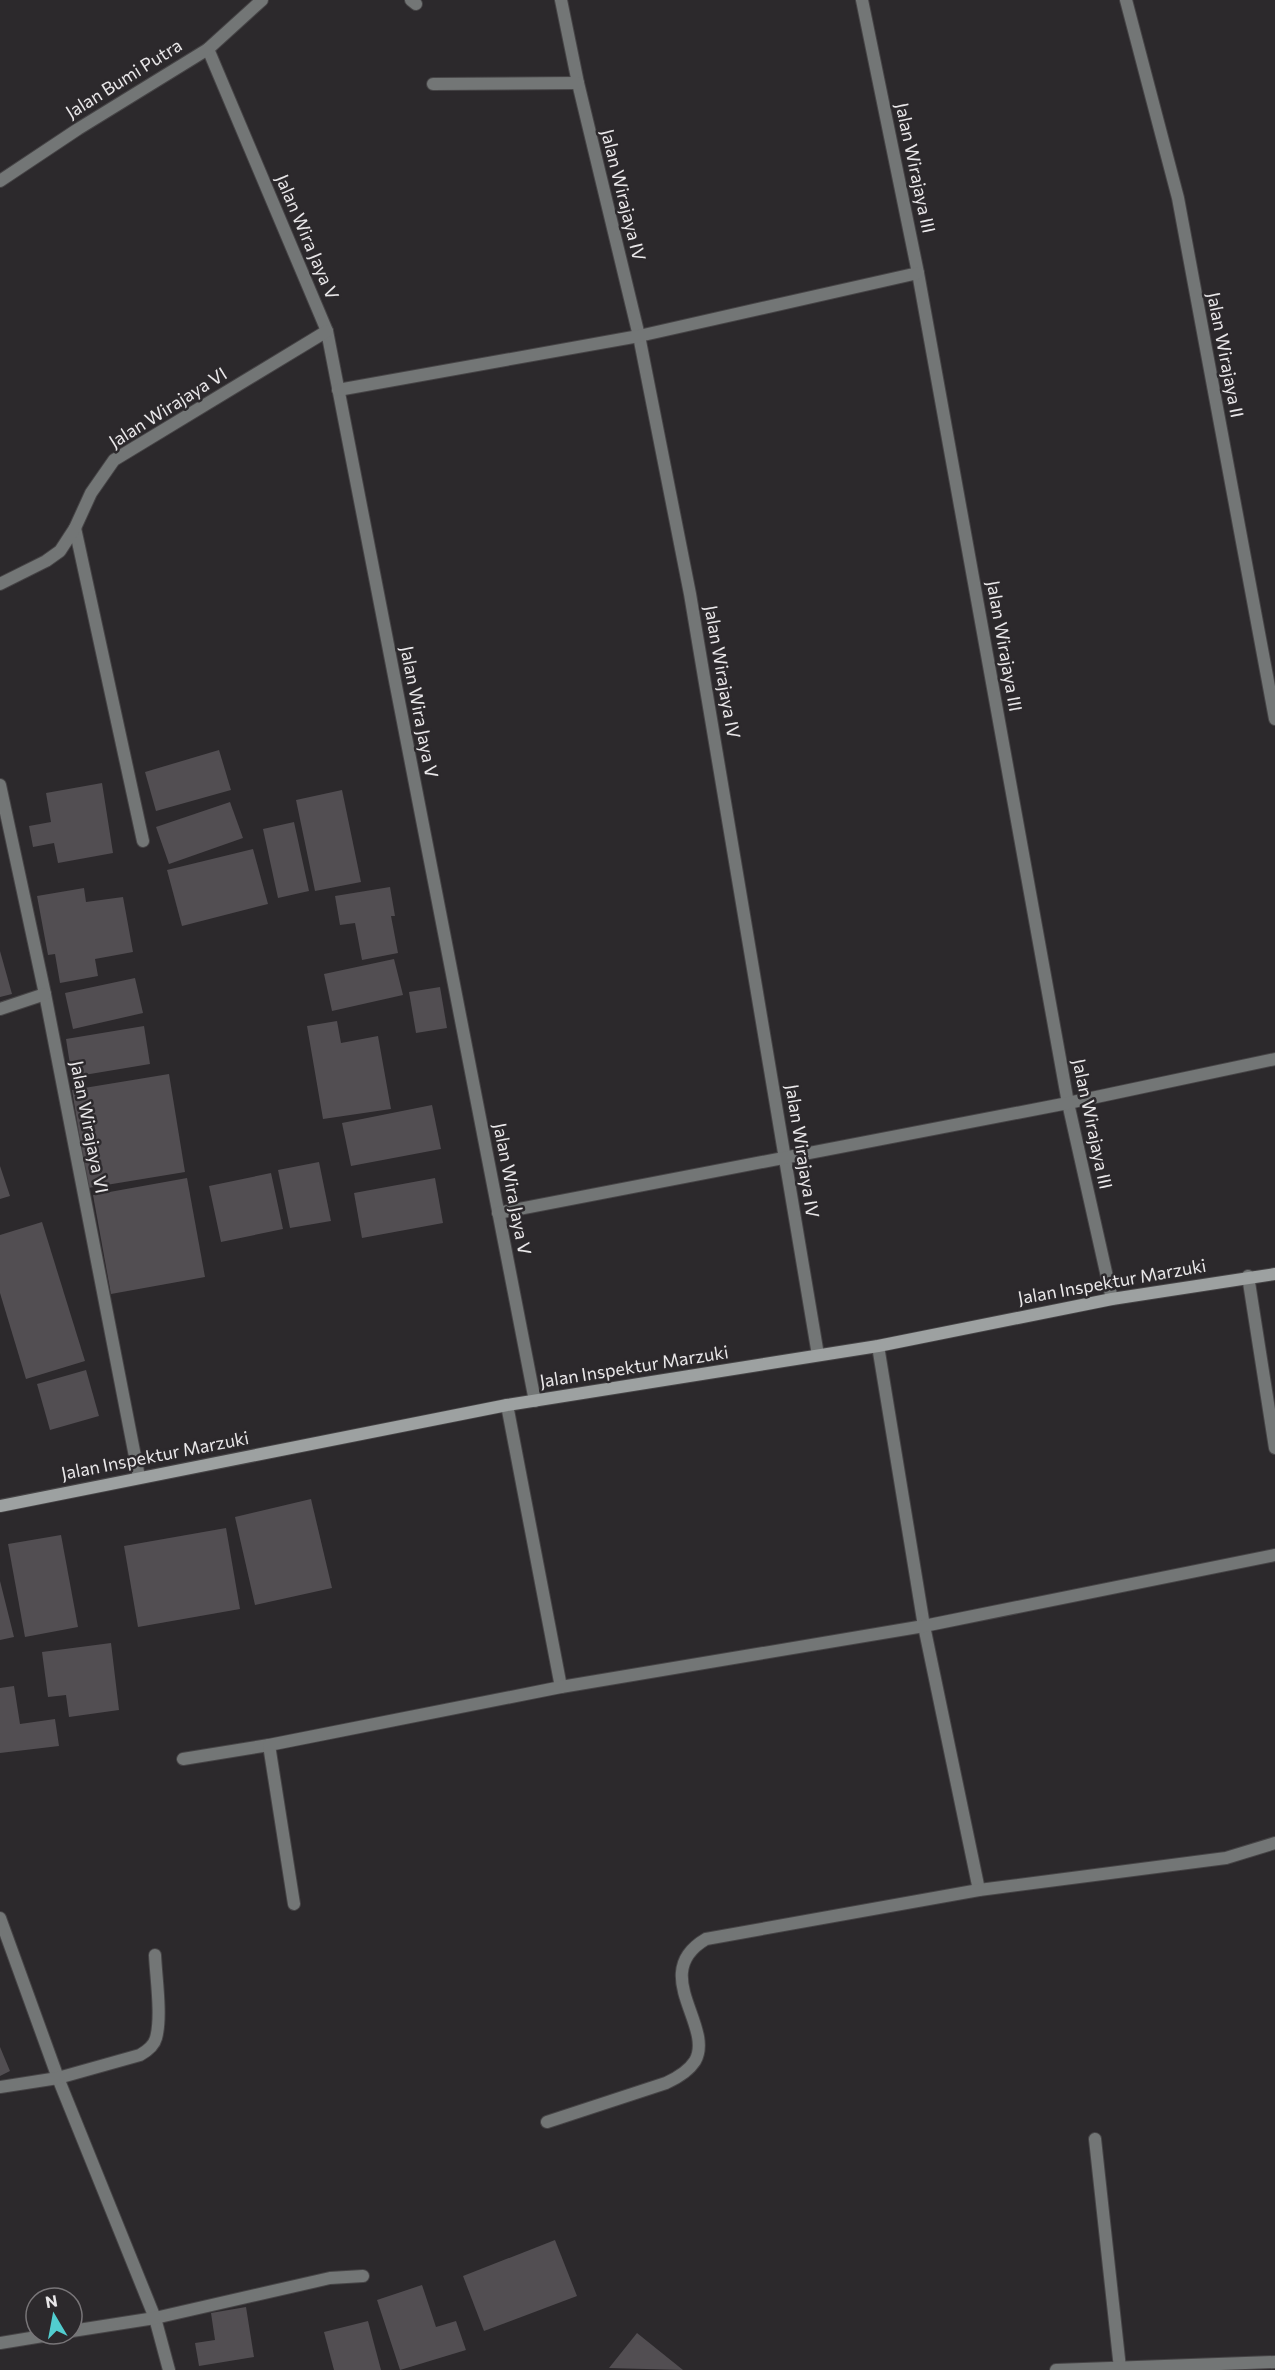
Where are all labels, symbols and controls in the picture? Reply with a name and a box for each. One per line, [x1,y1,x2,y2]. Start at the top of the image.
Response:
street label: Jalan Bumi Putra [61,34,186,123]
street label: Jalan Wirajaya III [891,101,941,235]
street label: Jalan Wirajaya IV [597,127,651,263]
street label: Jalan Wira Jaya V [272,171,344,303]
street label: Jalan Wirajaya II [1203,290,1249,420]
street label: Jalan Wirajaya VI [104,362,231,452]
street label: Jalan Wirajaya III [983,579,1027,713]
street label: Jalan Wirajaya IV [700,603,746,740]
street label: Jalan Wira Jaya V [396,644,444,780]
street label: Jalan Wirajaya III [1068,1057,1118,1191]
street label: Jalan Wirajaya VI [66,1058,114,1195]
street label: Jalan Wirajaya IV [782,1082,824,1219]
street label: Jalan Wira Jaya V [489,1121,537,1257]
street label: Jalan Inspektur Marzuki [1016,1254,1208,1308]
street label: Jalan Inspektur Marzuki [538,1340,730,1392]
street label: Jalan Inspektur Marzuki [59,1426,251,1484]
north arrow [24,2286,84,2346]
text: N [44,2290,59,2311]

